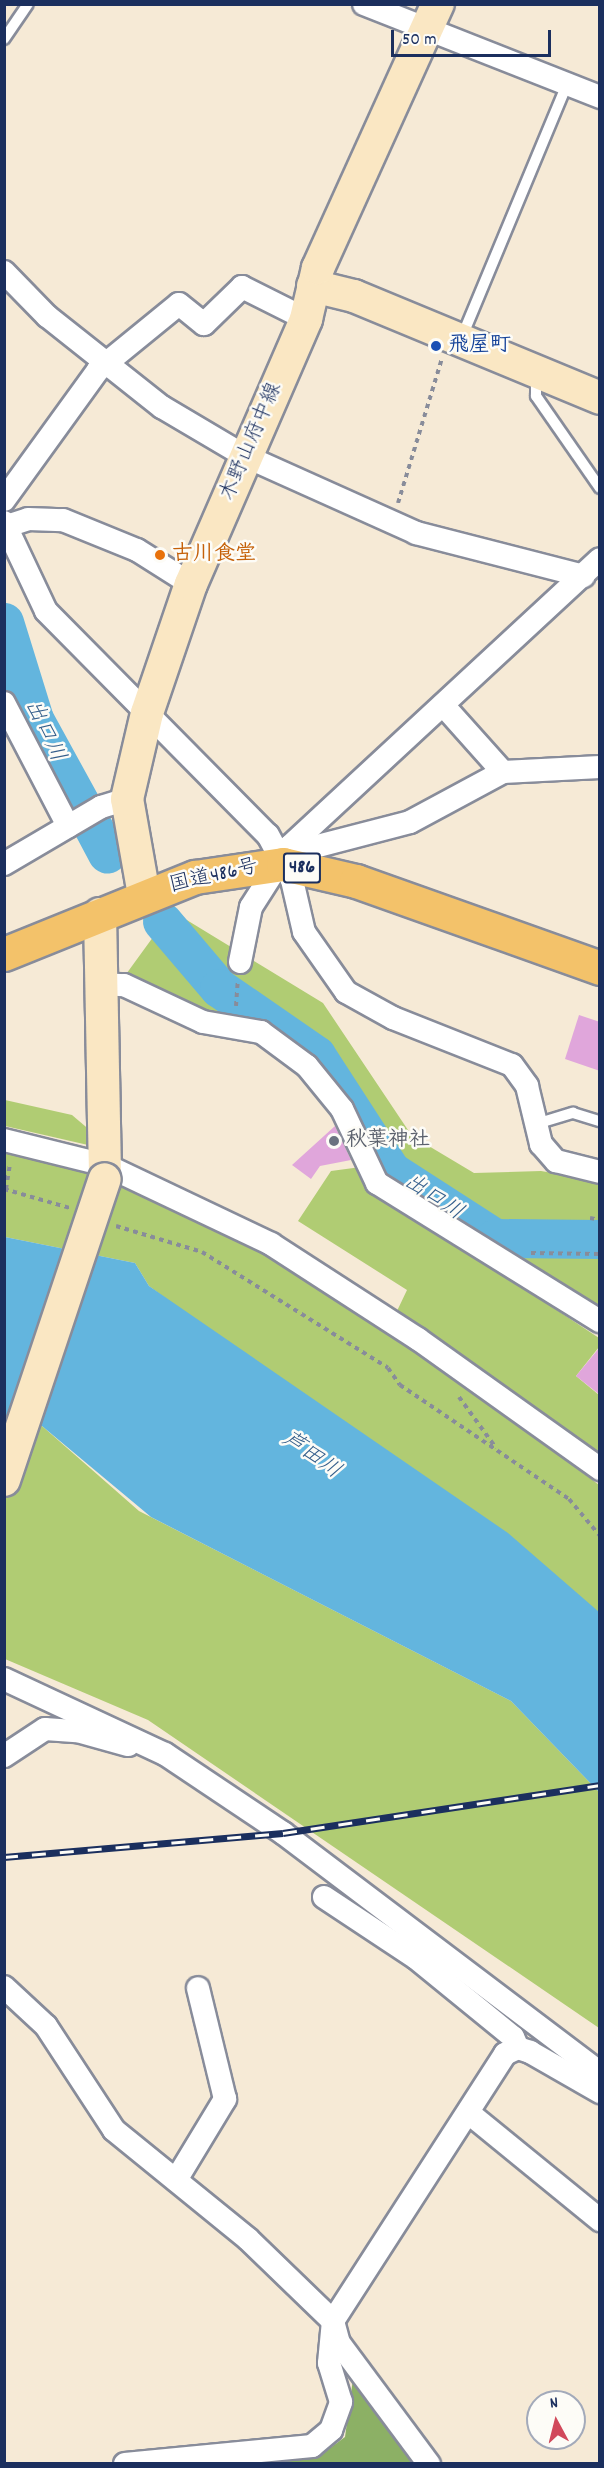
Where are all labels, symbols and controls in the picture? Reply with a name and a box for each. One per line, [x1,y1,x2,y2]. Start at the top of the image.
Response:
scale bar [394,18,554,56]
text: 50 m [402,28,437,53]
place label: 飛屋町 [448,333,511,359]
marker: 飛屋町 [429,339,443,353]
street label: 木野山府中線 [216,379,288,505]
place label: 古川食堂 [172,542,256,568]
marker: 古川食堂 [153,548,167,562]
water label: 出口川 [18,696,70,766]
road number: 486 [282,851,322,885]
street label: 国道486号 [167,855,261,899]
place label: 秋葉神社 [346,1128,430,1154]
marker: 秋葉神社 [327,1134,341,1148]
water label: 出口川 [398,1169,468,1227]
water label: 芦田川 [276,1426,346,1486]
north arrow [526,2390,586,2450]
text: N [549,2392,559,2416]

